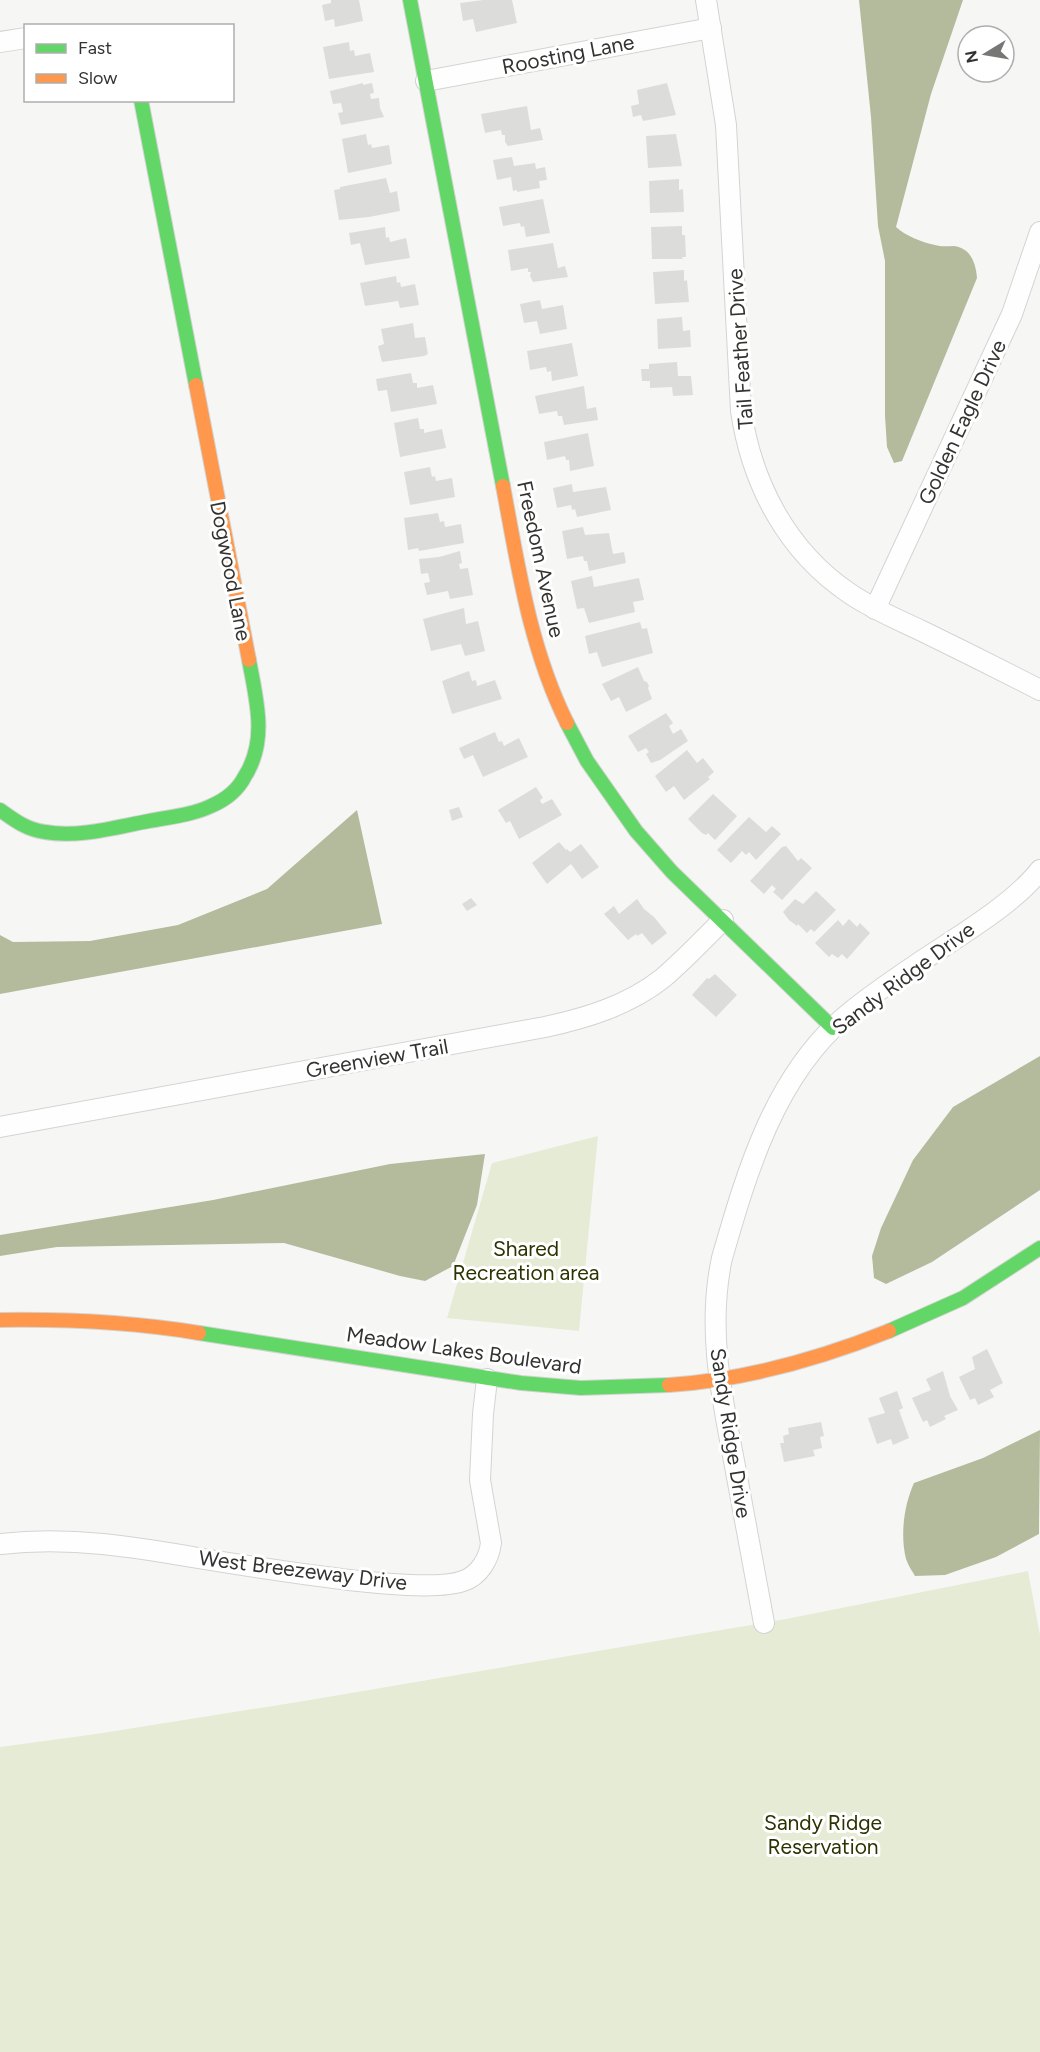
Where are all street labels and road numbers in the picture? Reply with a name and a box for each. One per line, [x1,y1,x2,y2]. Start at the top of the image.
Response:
street label: Roosting Lane [500,29,636,79]
street label: Tail Feather Drive [722,268,758,430]
street label: Golden Eagle Drive [913,336,1011,508]
street label: Freedom Avenue [512,478,570,640]
street label: Dogwood Lane [205,499,257,643]
street label: Sandy Ridge Drive [827,916,979,1040]
street label: Greenview Trail [304,1033,450,1083]
street label: Meadow Lakes Boulevard [345,1321,583,1379]
street label: Sandy Ridge Drive [705,1346,757,1520]
street label: West Breezeway Drive [197,1545,409,1595]

